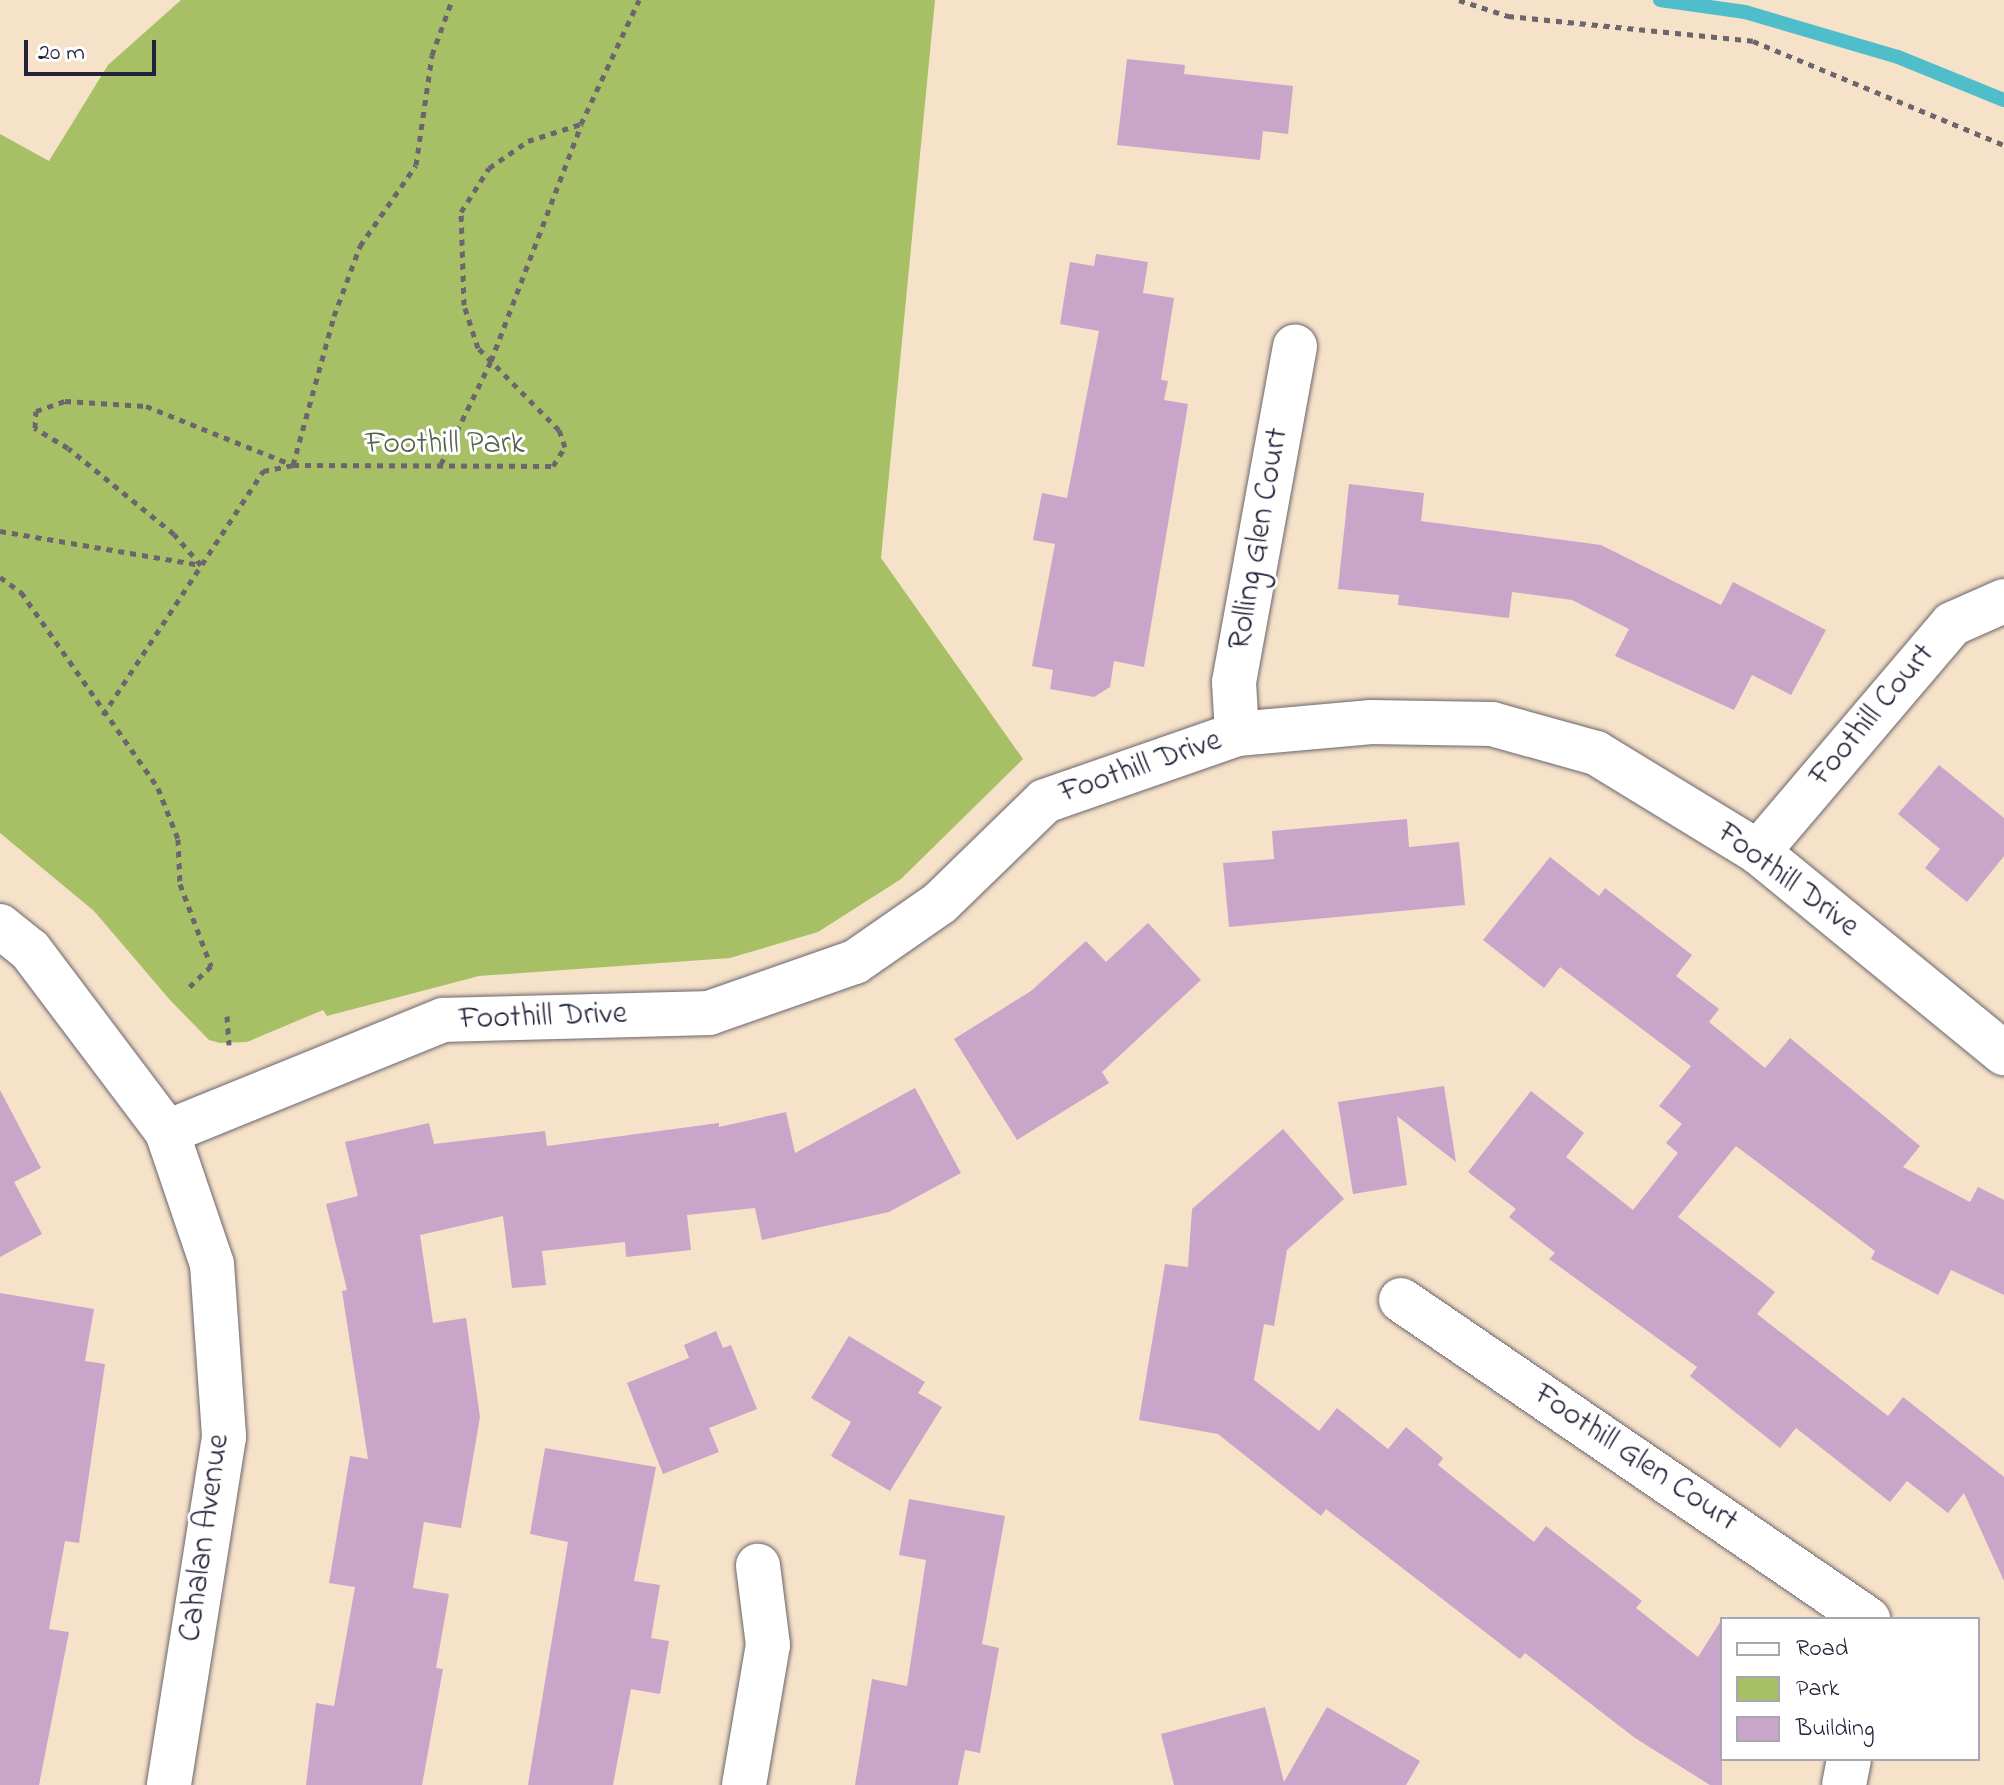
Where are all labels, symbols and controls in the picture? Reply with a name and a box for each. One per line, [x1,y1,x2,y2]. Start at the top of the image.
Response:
scale bar [28,24,160,74]
text: 20 m [38,36,85,71]
street label: Rolling Glen Court [1222,425,1298,653]
park label: Foothill Park [365,426,525,464]
street label: Foothill Court [1802,637,1944,795]
street label: Foothill Drive [1055,722,1227,814]
street label: Foothill Drive [1708,815,1866,947]
street label: Foothill Drive [458,996,628,1040]
street label: Foothill Glen Court [1526,1376,1744,1542]
street label: Cahalan Avenue [172,1432,240,1644]
legend [1720,1617,1980,1761]
text: Road [1796,1632,1848,1667]
text: Park [1796,1672,1839,1707]
text: Building [1796,1712,1875,1747]

